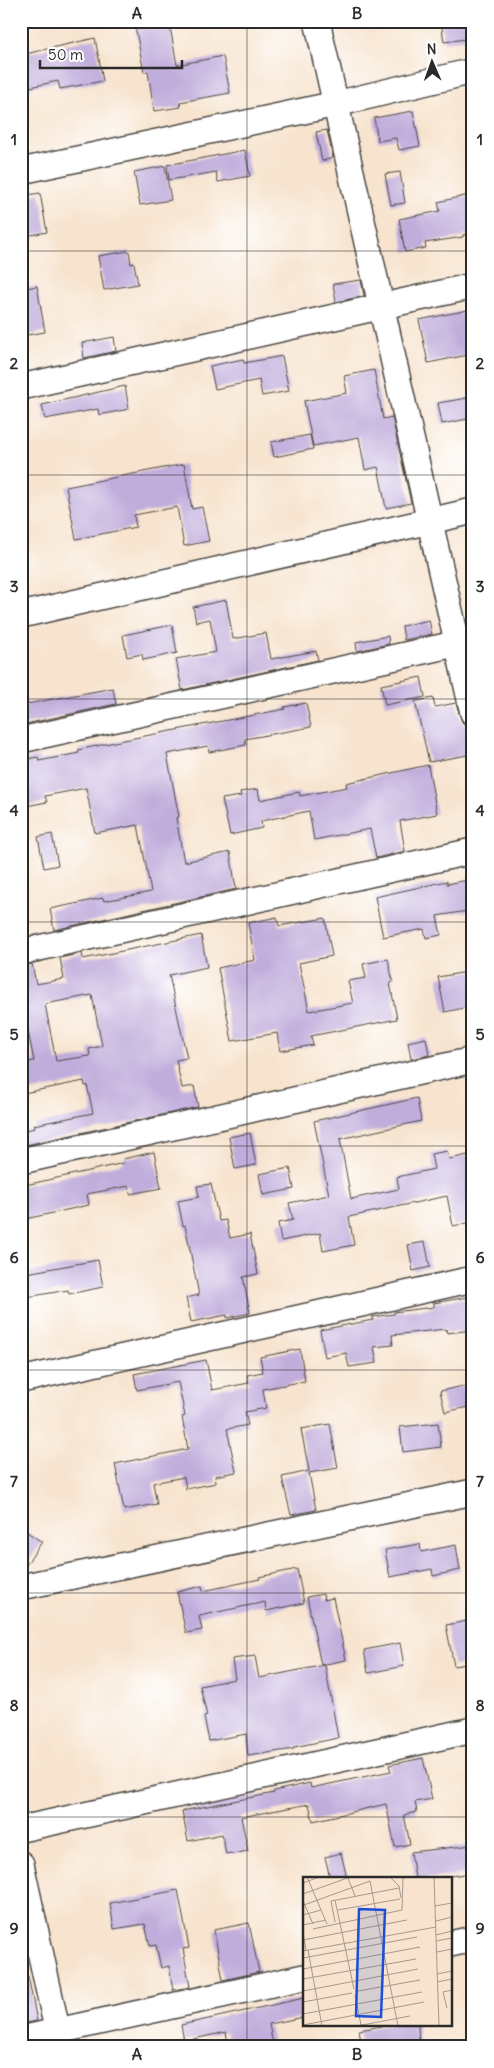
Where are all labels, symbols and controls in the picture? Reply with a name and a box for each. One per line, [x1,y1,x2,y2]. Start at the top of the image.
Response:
text: A [132,3,142,23]
text: B [352,3,363,23]
scale bar [40,38,182,70]
north arrow [406,38,456,88]
text: N [426,40,437,58]
text: 50 m [48,45,83,64]
text: 1 [11,129,17,149]
text: 1 [477,129,483,149]
text: 2 [10,353,19,373]
text: 2 [476,353,485,373]
text: 3 [9,576,19,596]
text: 3 [475,576,485,596]
text: 4 [9,800,19,820]
text: 4 [475,800,485,820]
text: 5 [9,1024,19,1044]
text: 5 [475,1024,485,1044]
text: 6 [9,1247,19,1267]
text: 6 [475,1247,485,1267]
text: 7 [10,1471,18,1491]
text: 7 [476,1471,484,1491]
text: 8 [9,1695,19,1715]
text: 8 [475,1695,485,1715]
inset map [303,1877,452,2026]
text: 9 [9,1918,19,1938]
text: 9 [475,1918,485,1938]
text: A [132,2044,142,2064]
text: B [352,2044,363,2064]

